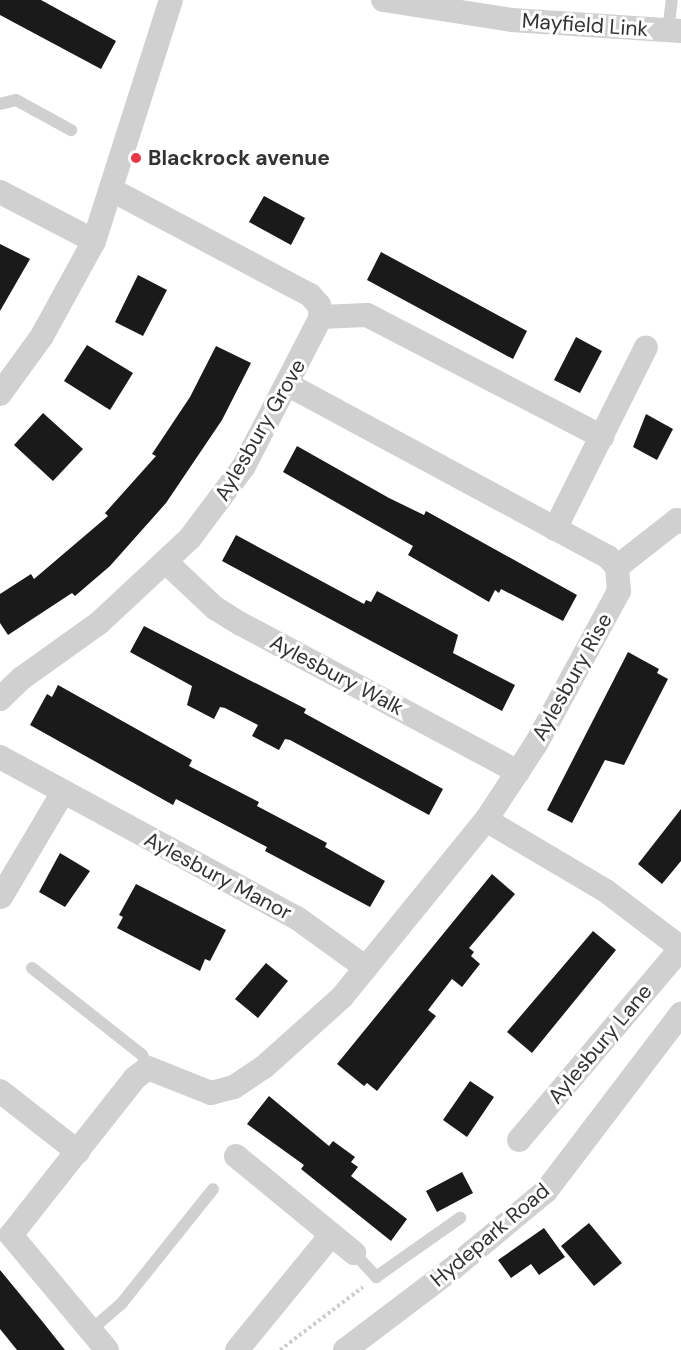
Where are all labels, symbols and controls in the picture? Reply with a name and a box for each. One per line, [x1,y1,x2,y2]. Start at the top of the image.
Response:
street label: Mayfield Link [521,8,649,42]
place label: Blackrock avenue [148,145,330,171]
marker: Blackrock avenue [129,151,143,165]
street label: Aylesbury Grove [209,355,311,505]
street label: Aylesbury Rise [527,609,617,745]
street label: Aylesbury Walk [266,629,408,721]
street label: Aylesbury Manor [140,827,296,925]
street label: Aylesbury Lane [543,979,657,1109]
street label: Hydepark Road [425,1178,555,1292]

